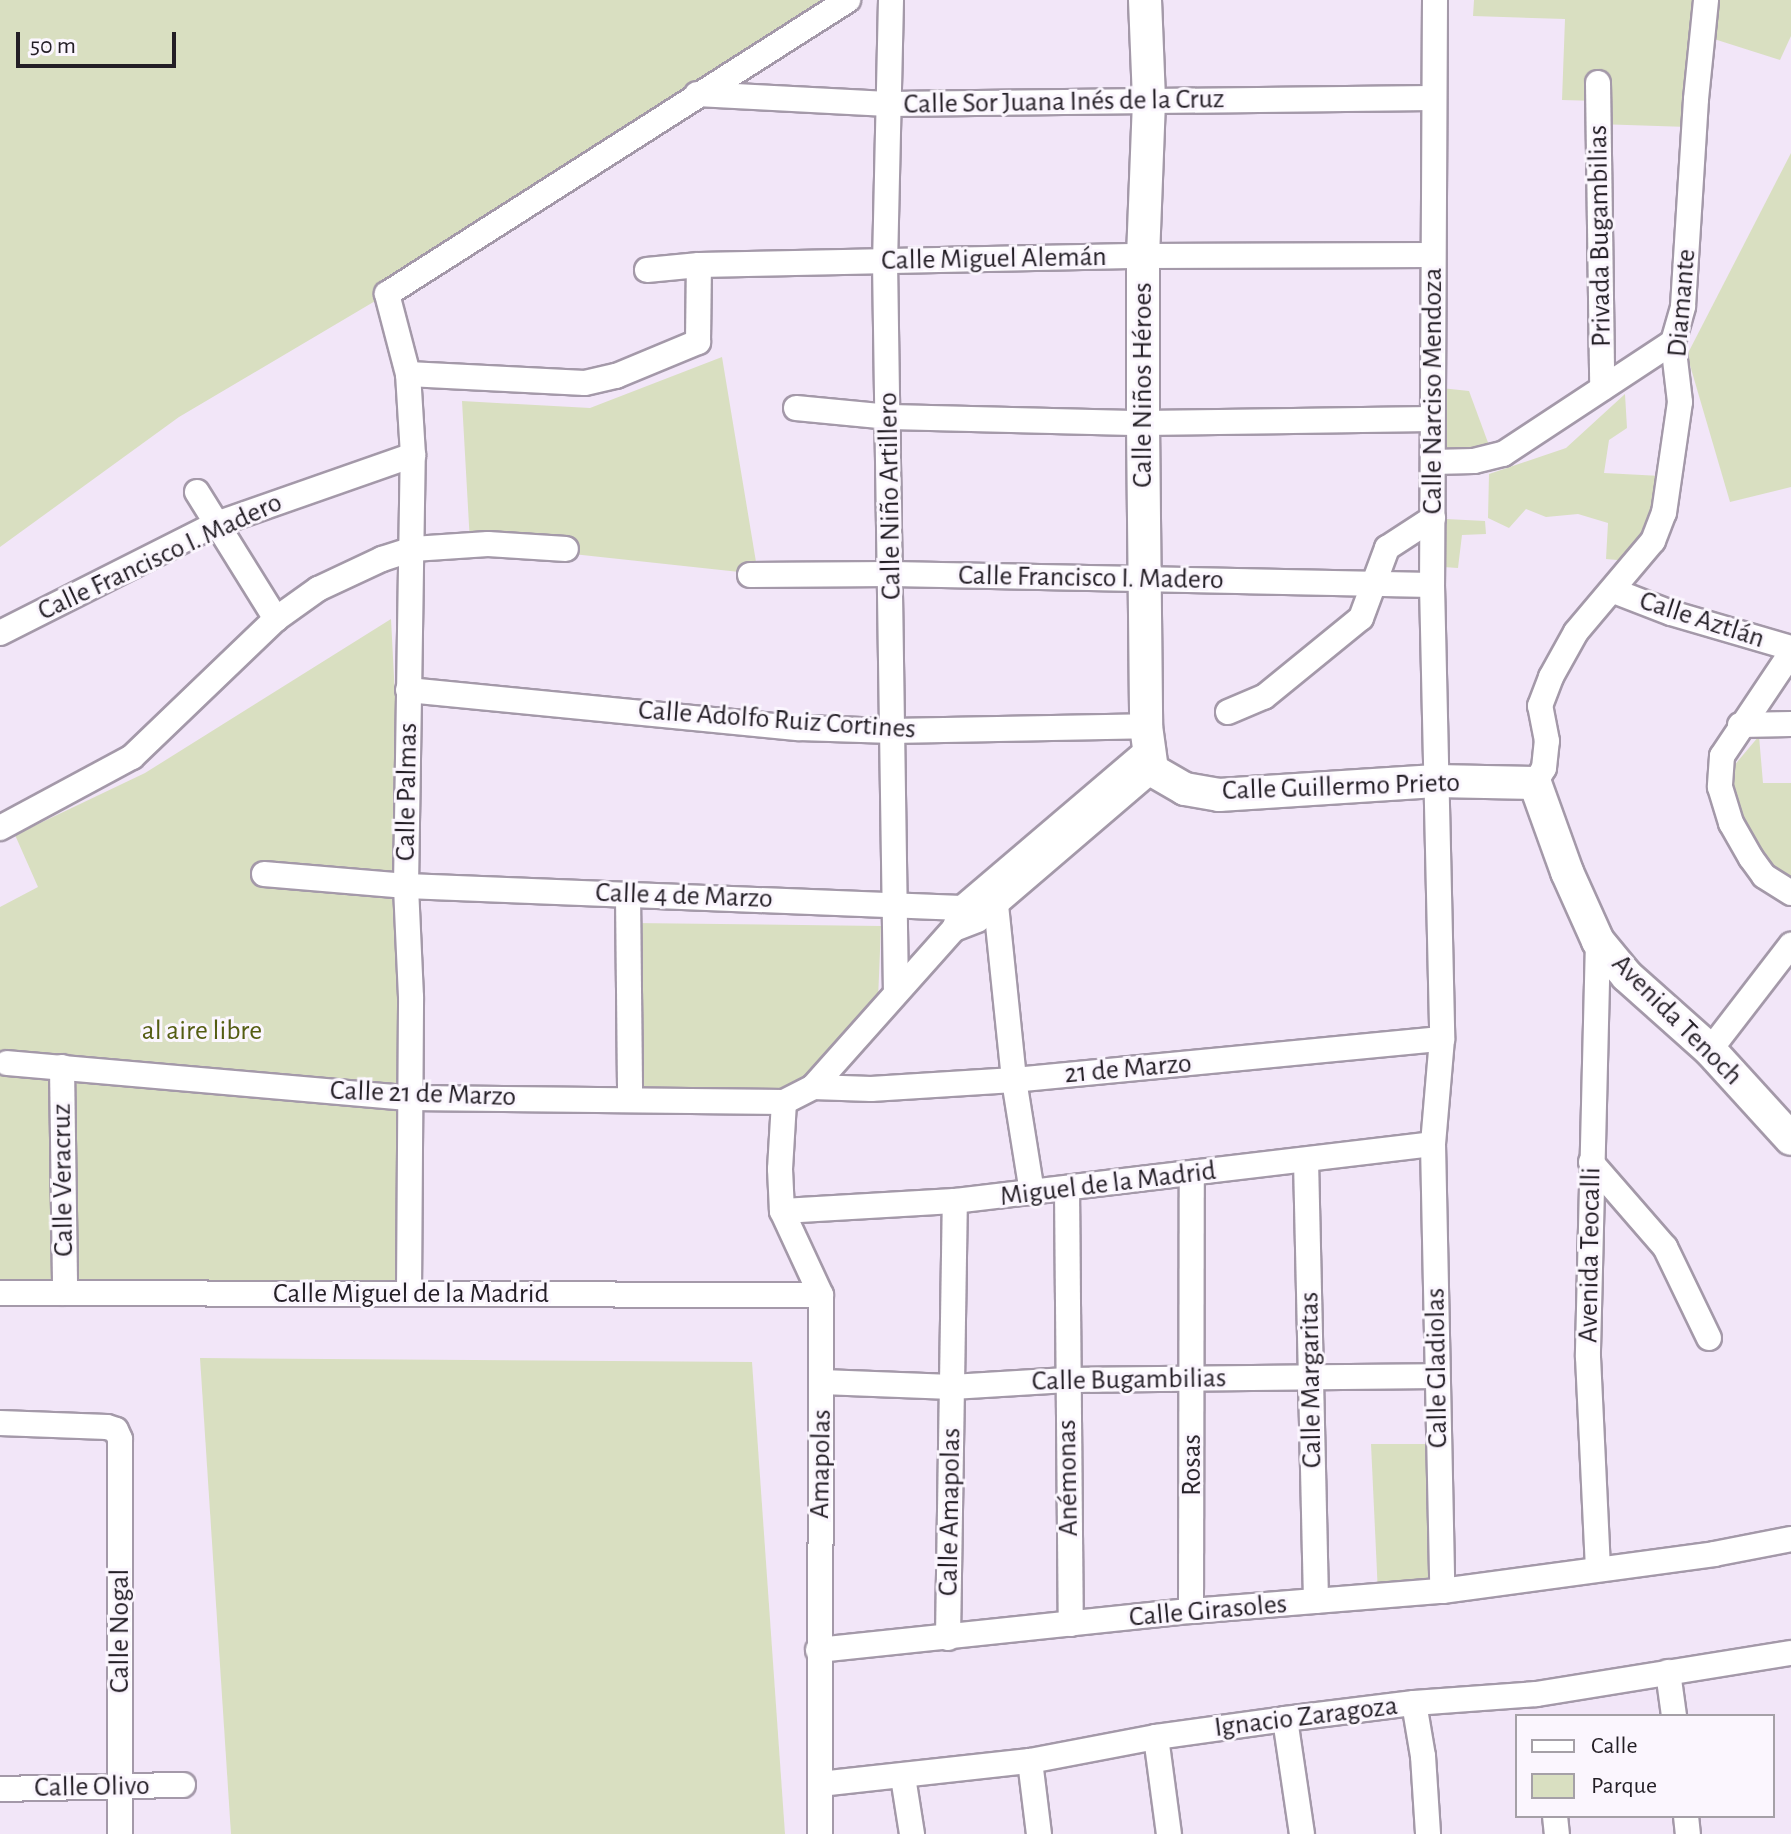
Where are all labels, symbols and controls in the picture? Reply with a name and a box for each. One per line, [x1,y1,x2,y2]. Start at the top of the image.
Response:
scale bar [20,16,180,66]
text: 50 m [30,34,76,58]
street label: Calle Sor Juana Inés de la Cruz [903,82,1225,122]
street label: Privada Bugambilias [1581,125,1619,347]
street label: Calle Miguel Alemán [881,240,1107,278]
street label: Diamante [1661,248,1703,358]
street label: Calle Narciso Mendoza [1416,268,1450,514]
street label: Calle Niños Héroes [1126,282,1160,488]
street label: Calle Niño Artillero [871,392,909,600]
street label: Calle Francisco I. Madero [33,486,287,628]
street label: Calle Francisco I. Madero [958,559,1224,597]
street label: Calle Aztlán [1635,584,1769,656]
street label: Calle Adolfo Ruiz Cortines [637,694,917,746]
street label: Calle Palmas [389,723,425,861]
street label: Calle Guillermo Prieto [1222,766,1460,808]
street label: Calle 4 de Marzo [595,876,773,916]
street label: Avenida Tenoch [1604,947,1750,1093]
park label: al aire libre [142,1014,262,1048]
street label: 21 de Marzo [1063,1047,1193,1091]
street label: Calle 21 de Marzo [329,1074,517,1114]
street label: Calle Veracruz [45,1103,81,1257]
street label: Miguel de la Madrid [998,1154,1218,1214]
street label: Avenida Teocalli [1572,1167,1608,1343]
street label: Calle Miguel de la Madrid [273,1277,549,1311]
street label: Calle Gladiolas [1419,1287,1455,1449]
street label: Calle Margaritas [1293,1292,1329,1468]
street label: Calle Bugambilias [1031,1362,1227,1398]
street label: Amapolas [803,1409,839,1519]
street label: Anémonas [1050,1419,1086,1537]
street label: Calle Amapolas [932,1428,968,1596]
street label: Rosas [1175,1434,1209,1496]
street label: Calle Nogal [103,1569,137,1693]
street label: Calle Girasoles [1128,1587,1288,1635]
street label: Ignacio Zaragoza [1212,1689,1400,1745]
legend [1515,1714,1775,1818]
text: Calle [1591,1734,1638,1758]
street label: Calle Olivo [34,1769,150,1805]
text: Parque [1591,1774,1657,1798]

